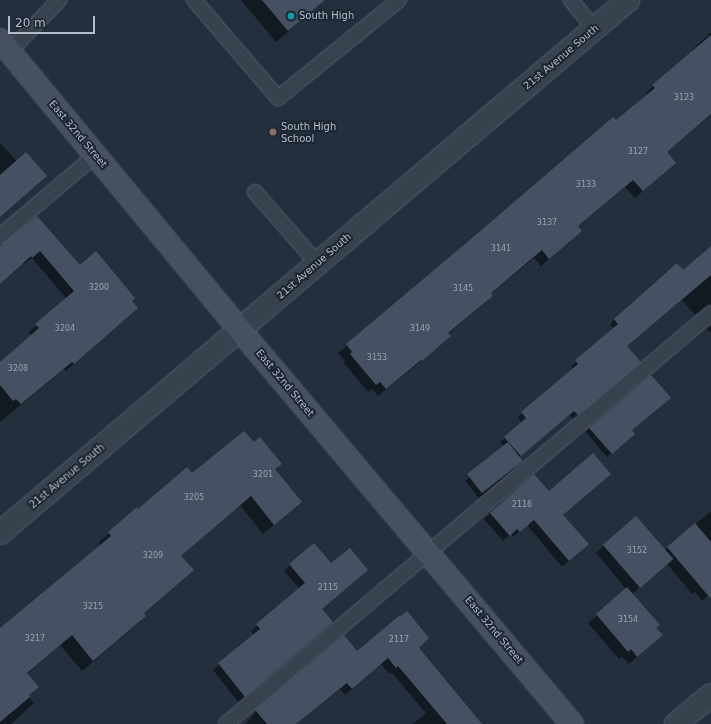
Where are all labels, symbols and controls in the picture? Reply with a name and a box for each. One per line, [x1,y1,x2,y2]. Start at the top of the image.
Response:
scale bar [10,8,97,34]
place label: South High [299,10,354,22]
marker: South High [286,11,296,21]
text: 20 m [15,16,46,30]
street label: 21st Avenue South [521,22,601,92]
house number: 3123 [674,93,694,103]
street label: East 32nd Street [46,98,110,170]
place label: South High School [281,120,336,144]
marker: South High School [268,127,278,137]
house number: 3127 [628,147,648,157]
house number: 3133 [576,180,596,190]
house number: 3137 [537,218,557,228]
street label: 21st Avenue South [274,230,354,302]
house number: 3141 [491,244,511,254]
house number: 3200 [89,283,109,293]
house number: 3145 [453,284,473,294]
house number: 3204 [55,324,75,334]
house number: 3149 [410,324,430,334]
street label: East 32nd Street [253,347,317,419]
house number: 3153 [367,353,387,363]
house number: 3208 [8,364,28,374]
street label: 21st Avenue South [27,441,107,511]
house number: 3201 [253,470,273,480]
house number: 3205 [184,493,204,503]
house number: 2116 [512,500,532,510]
house number: 3152 [627,546,647,556]
house number: 3209 [143,551,163,561]
house number: 2115 [318,583,338,593]
street label: East 32nd Street [462,594,526,666]
house number: 3215 [83,602,103,612]
house number: 3154 [618,615,638,625]
house number: 3217 [25,634,45,644]
house number: 2117 [389,635,409,645]

